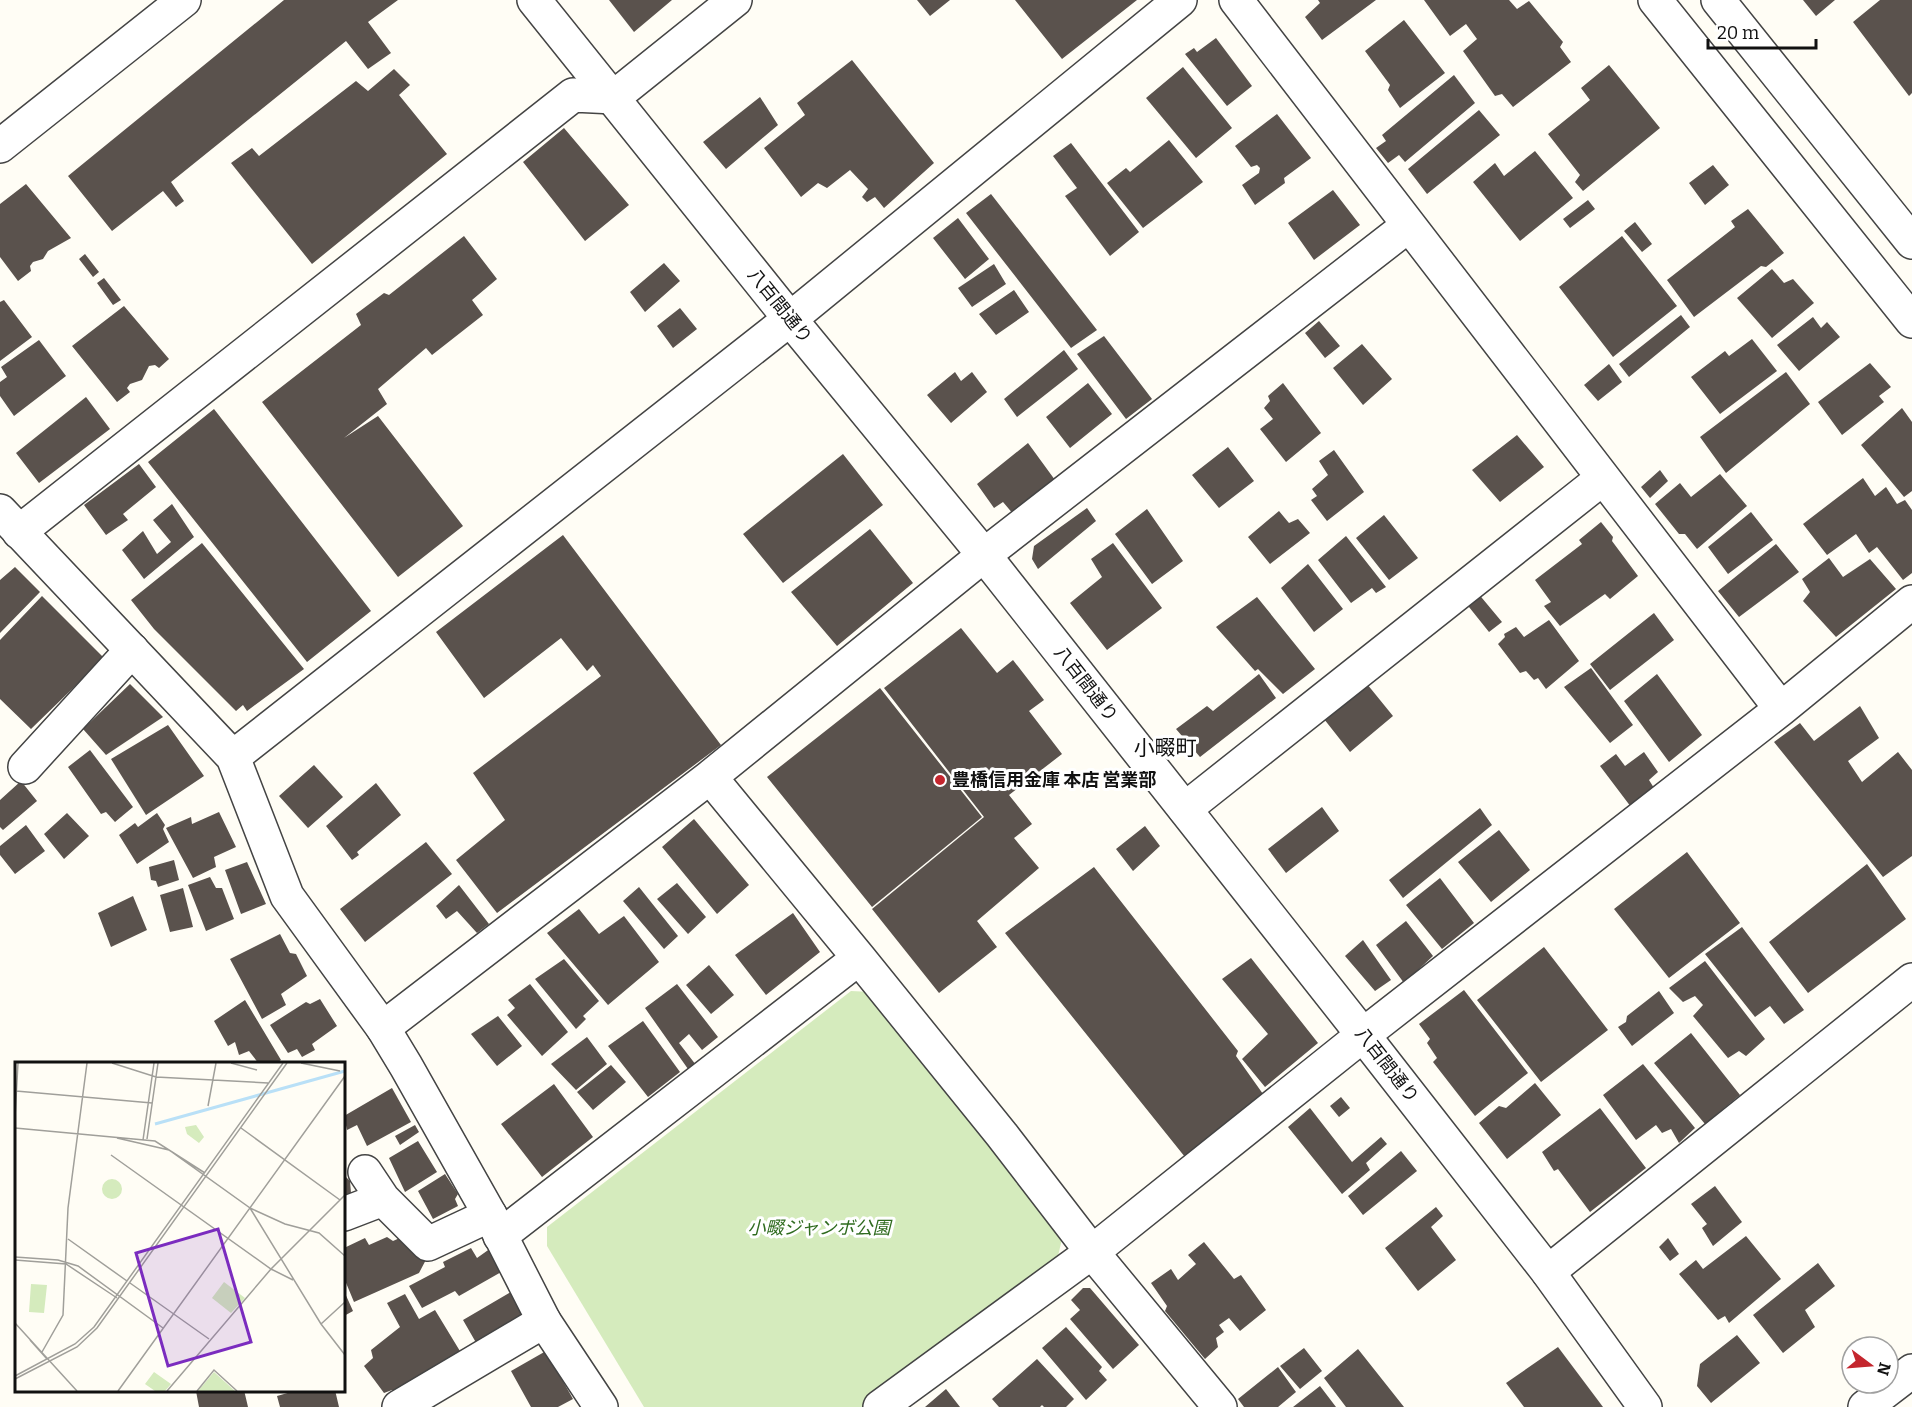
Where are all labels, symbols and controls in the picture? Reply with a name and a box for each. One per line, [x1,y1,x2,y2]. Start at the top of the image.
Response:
scale bar [1708,12,1816,50]
text: 20 m [1717,22,1759,44]
street label: 八百間通り [743,264,817,348]
street label: 八百間通り [1050,642,1122,726]
district label: 小畷町 [1134,735,1197,761]
place label: 豊橋信用金庫 本店 営業部 [952,769,1156,791]
marker: 豊橋信用金庫 本店 営業部 [933,773,947,787]
street label: 八百間通り [1351,1023,1423,1107]
inset map [15,1062,345,1392]
park label: 小畷ジャンボ公園 [747,1217,894,1239]
north arrow [1840,1335,1900,1395]
text: N [1873,1360,1895,1378]

